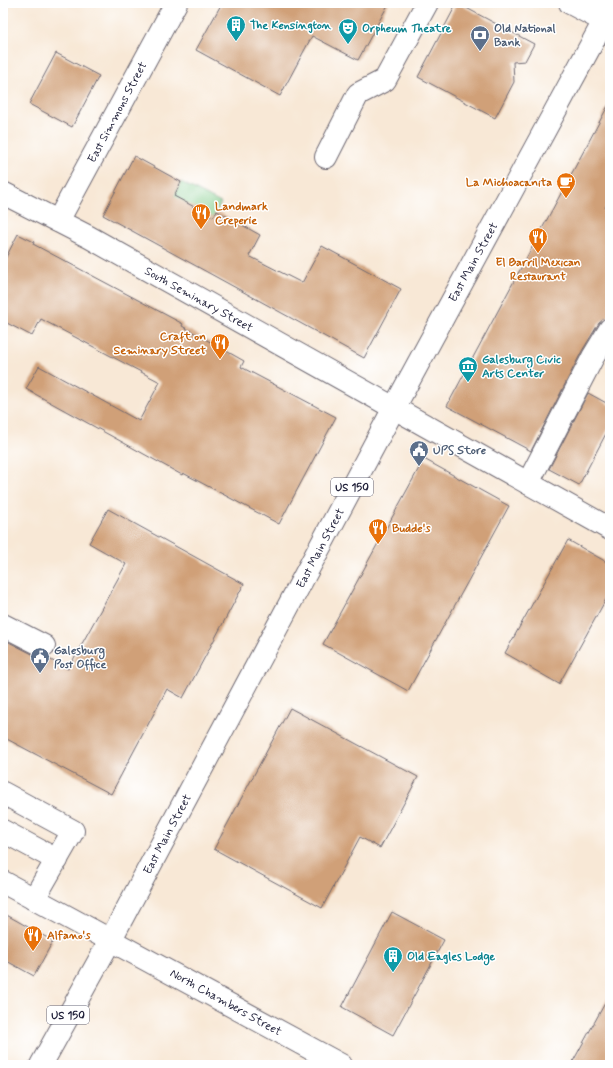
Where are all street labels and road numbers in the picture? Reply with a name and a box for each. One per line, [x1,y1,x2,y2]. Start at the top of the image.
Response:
street label: East Simmons Street [84,59,152,166]
street label: East Main Street [445,219,503,305]
street label: South Seminary Street [141,263,256,337]
road number: US 150 [331,478,373,496]
street label: East Main Street [293,505,349,591]
street label: East Main Street [140,791,196,877]
street label: North Chambers Street [167,966,284,1040]
road number: US 150 [47,1006,89,1024]

